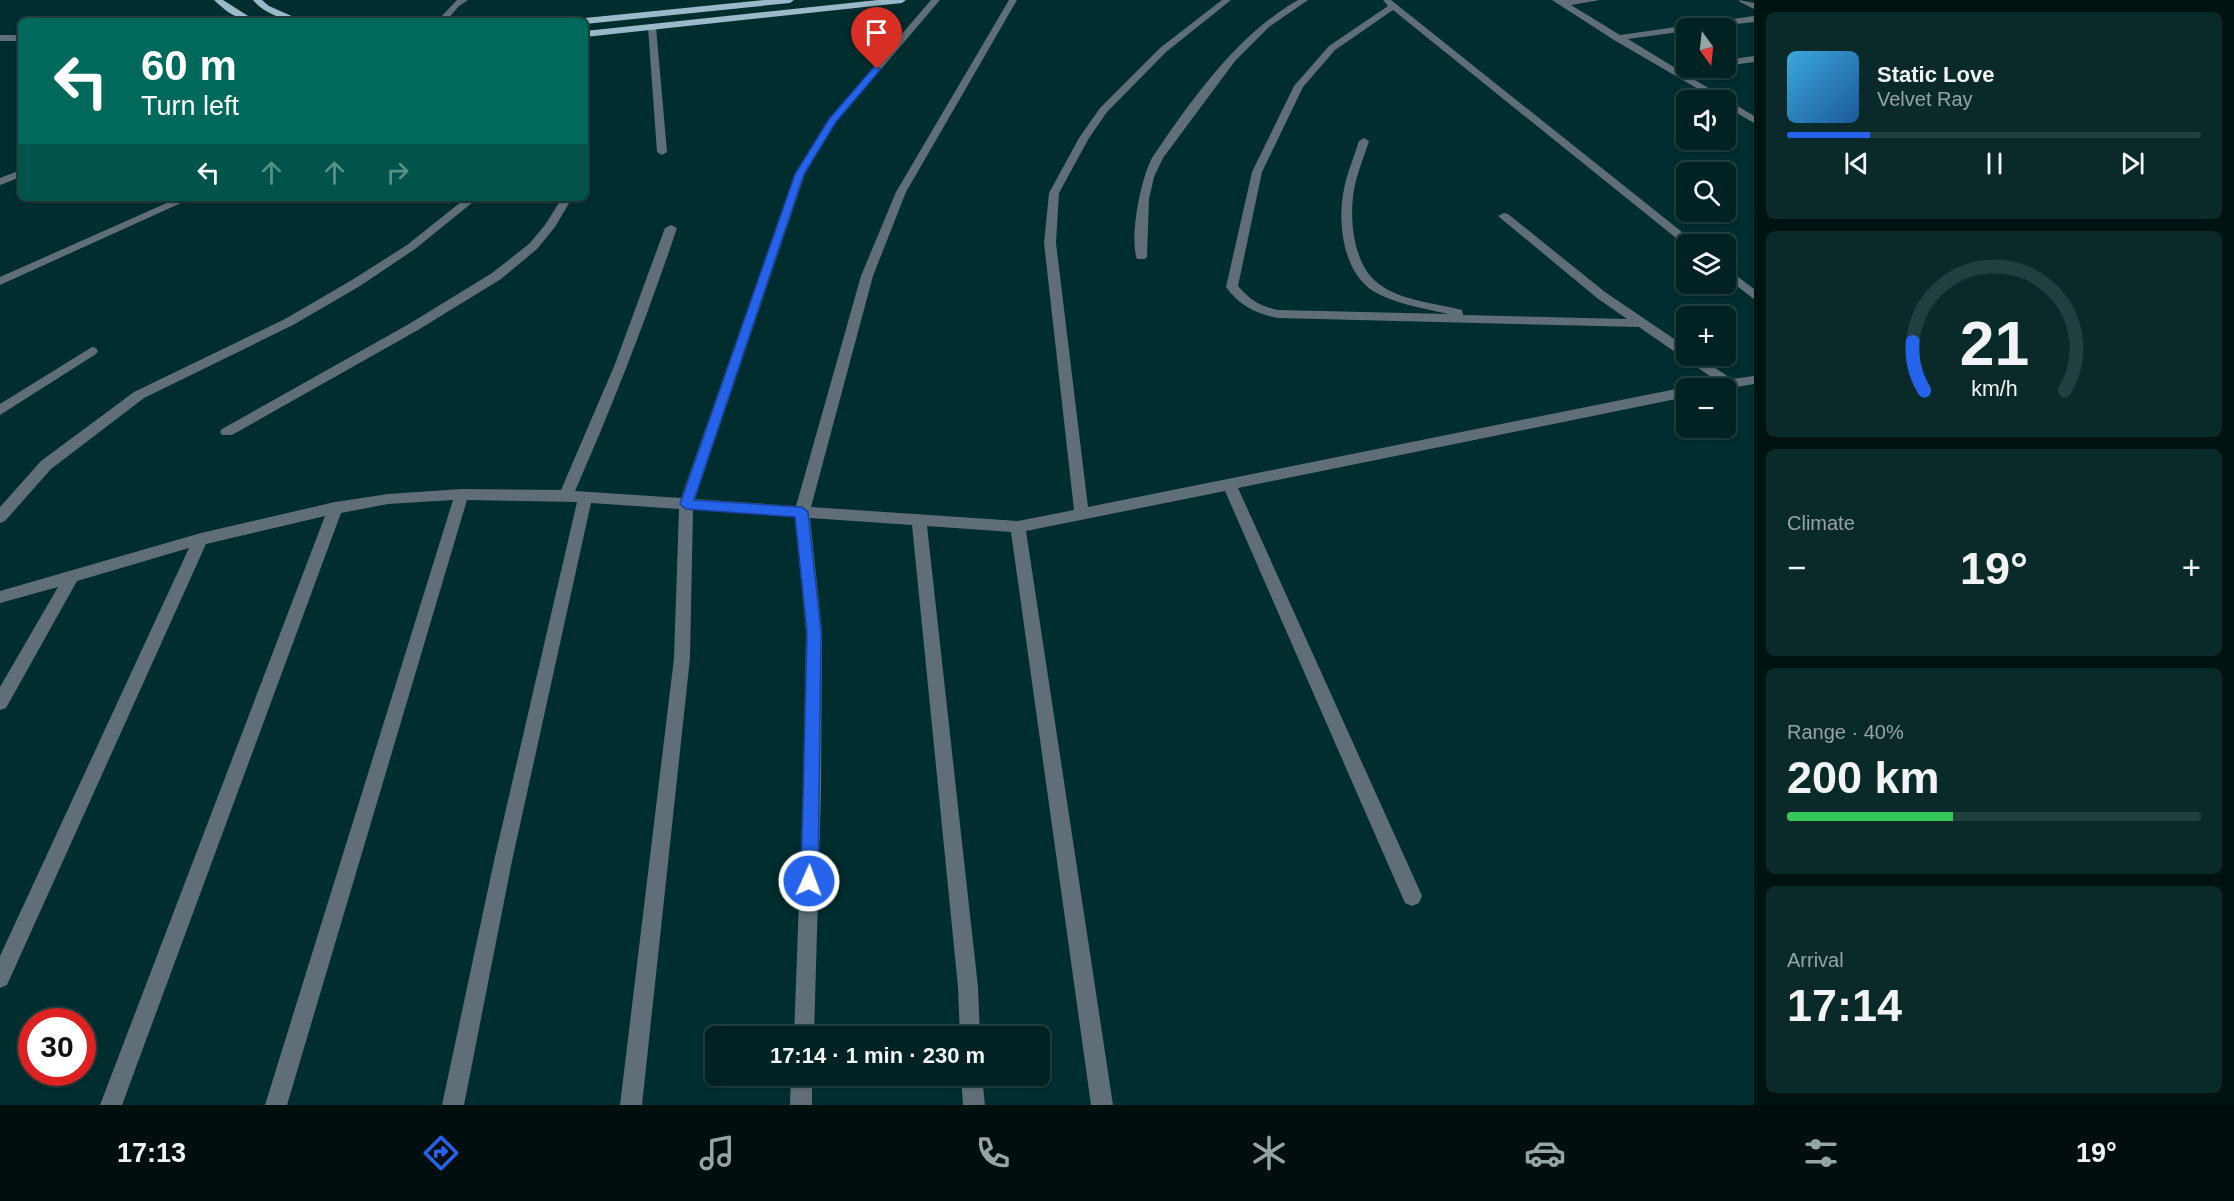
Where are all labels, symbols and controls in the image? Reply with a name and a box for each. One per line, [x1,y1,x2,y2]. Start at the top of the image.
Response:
pin [851,7,902,69]
icon: arrive [860,16,893,49]
north arrow [1676,18,1736,78]
map controls [1676,18,1736,438]
icon: left [42,42,120,120]
text: 60 m [141,42,237,89]
text: Static Love [1877,62,1994,87]
text: Velvet Ray [1877,88,1973,110]
button: sound [1676,90,1736,150]
text: Turn left [141,91,239,121]
icon: previous [1840,147,1873,180]
icon: pause [1978,147,2011,180]
icon: next [2116,147,2149,180]
icon: left [192,156,225,189]
icon: ahead [255,156,288,189]
icon: ahead [318,156,351,189]
icon: right [381,156,414,189]
button: search [1676,162,1736,222]
button: layers [1676,234,1736,294]
button: + [1676,306,1736,366]
text: 21 [1959,309,2029,378]
text: km/h [1971,377,2017,401]
button: − [1676,378,1736,438]
text: Climate [1787,512,1855,534]
text: 19° [1960,543,2028,594]
text: − [1787,549,1806,586]
text: + [2182,549,2201,586]
text: Range · 40% [1787,721,1904,743]
text: 200 km [1787,752,1940,803]
position arrow [777,849,841,913]
text: Arrival [1787,949,1844,971]
text: 17:14 [1787,980,1902,1031]
speed limit sign: 30 [18,1008,96,1086]
text: 17:14 · 1 min · 230 m [770,1043,985,1068]
icon: directions [420,1132,462,1174]
icon: music [696,1132,738,1174]
icon: phone [972,1132,1014,1174]
icon: climate [1248,1132,1290,1174]
icon: car [1524,1132,1566,1174]
icon: filters [1800,1132,1842,1174]
text: 17:13 [117,1138,186,1168]
text: 19° [2076,1138,2117,1168]

